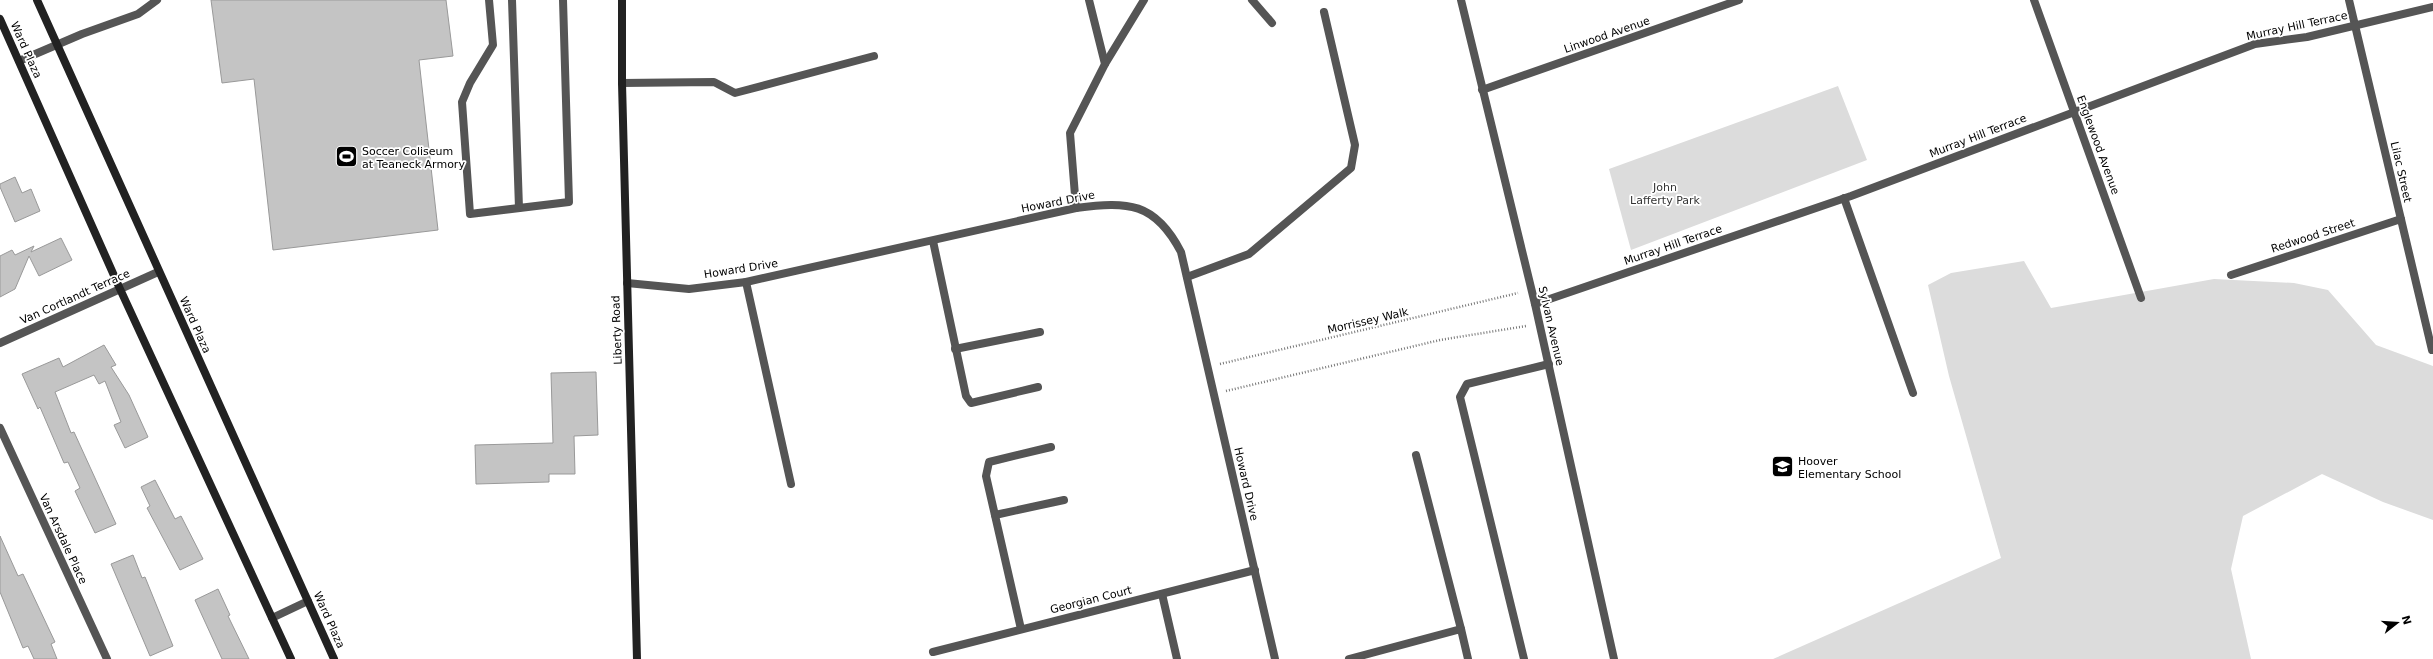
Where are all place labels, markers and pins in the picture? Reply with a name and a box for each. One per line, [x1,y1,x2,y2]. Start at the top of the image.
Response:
sports icon: Soccer Coliseum at Teaneck Armory [334,144,360,170]
place label: Soccer Coliseum at Teaneck Armory [362,145,465,171]
school or university icon: Hoover Elementary School [1769,454,1795,480]
place label: Hoover Elementary School [1798,455,1901,481]

